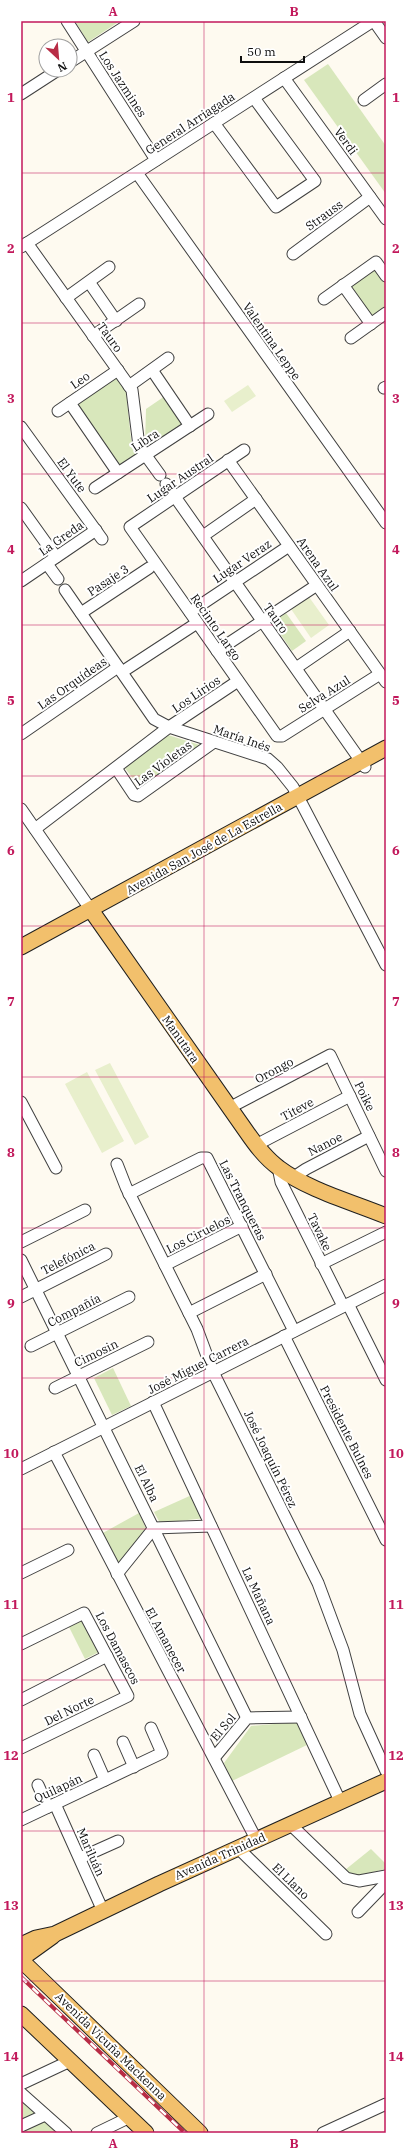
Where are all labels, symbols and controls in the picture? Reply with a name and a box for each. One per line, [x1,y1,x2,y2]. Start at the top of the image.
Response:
text: A [108,3,118,20]
text: B [289,3,299,20]
north arrow [38,38,78,78]
scale bar [241,38,304,64]
text: 50 m [247,44,276,59]
street label: Los Jazmines [96,48,150,120]
text: N [55,59,69,75]
street label: General Arriagada [143,88,238,157]
text: 1 [7,89,15,106]
text: 1 [392,89,400,106]
street label: Verdi [331,124,361,158]
street label: Strauss [303,196,346,233]
text: 2 [7,240,15,257]
text: 2 [392,240,400,257]
street label: Valentina Leppe [240,299,304,383]
street label: Tauro [94,319,126,355]
street label: Leo [67,368,93,392]
text: 3 [7,390,15,407]
text: 3 [392,390,400,407]
street label: Libra [128,425,162,454]
street label: Lugar Austral [144,450,216,506]
street label: El Yute [54,455,90,495]
street label: La Greda [36,517,86,559]
street label: Arena Azul [294,534,342,594]
street label: Lugar Veraz [210,536,274,586]
text: 4 [7,541,15,558]
text: 4 [392,541,400,558]
street label: Pasaje 3 [84,561,132,599]
street label: Recinto Largo [187,591,245,663]
street label: Tauro [260,600,292,636]
street label: Las Orquídeas [35,654,110,712]
street label: Los Lirios [169,672,223,716]
street label: Selva Azul [295,672,353,716]
text: 5 [7,692,15,709]
text: 5 [392,692,400,709]
street label: María Inés [211,721,273,755]
street label: Las Violetas [131,737,195,789]
street label: Avenida San José de La Estrella [123,799,285,897]
text: 6 [7,842,15,859]
text: 6 [392,842,400,859]
text: 7 [7,993,15,1010]
text: 7 [392,993,400,1010]
street label: Manutara [159,1012,203,1066]
street label: Orongo [252,1054,296,1086]
street label: Poike [351,1079,379,1113]
street label: Titeve [278,1094,316,1124]
street label: Nanoe [305,1129,345,1159]
text: 8 [7,1144,15,1161]
text: 8 [392,1144,400,1161]
street label: Las Tranqueras [216,1157,270,1243]
street label: Los Ciruelos [164,1211,233,1257]
street label: Tavake [305,1211,335,1253]
street label: Telefónica [38,1238,98,1278]
street label: Compañía [45,1290,104,1330]
text: 9 [7,1295,15,1312]
text: 9 [392,1295,400,1312]
street label: José Miguel Carrera [145,1333,251,1397]
street label: Cimosin [72,1336,121,1370]
street label: Presidente Bulnes [317,1383,377,1481]
street label: José Joaquín Pérez [241,1408,301,1510]
text: 10 [3,1445,19,1462]
text: 10 [388,1445,404,1462]
street label: El Alba [132,1462,163,1505]
street label: La Mañana [239,1565,279,1628]
text: 11 [3,1596,19,1613]
text: 11 [388,1596,404,1613]
street label: El Amanecer [142,1605,190,1676]
street label: Los Damascos [93,1609,143,1687]
street label: Del Norte [42,1692,96,1728]
street label: El Sol [207,1710,239,1744]
text: 12 [3,1747,19,1764]
text: 12 [388,1747,404,1764]
street label: Quilapán [31,1770,85,1806]
street label: Mariluán [74,1825,108,1879]
street label: Avenida Trinidad [172,1829,268,1883]
street label: El Llano [269,1860,313,1902]
text: 13 [3,1897,19,1914]
text: 13 [388,1897,404,1914]
street label: Avenida Vicuña Mackenna [52,1989,170,2104]
text: 14 [3,2048,19,2065]
text: 14 [388,2048,404,2065]
text: A [108,2135,118,2152]
text: B [289,2135,299,2152]

